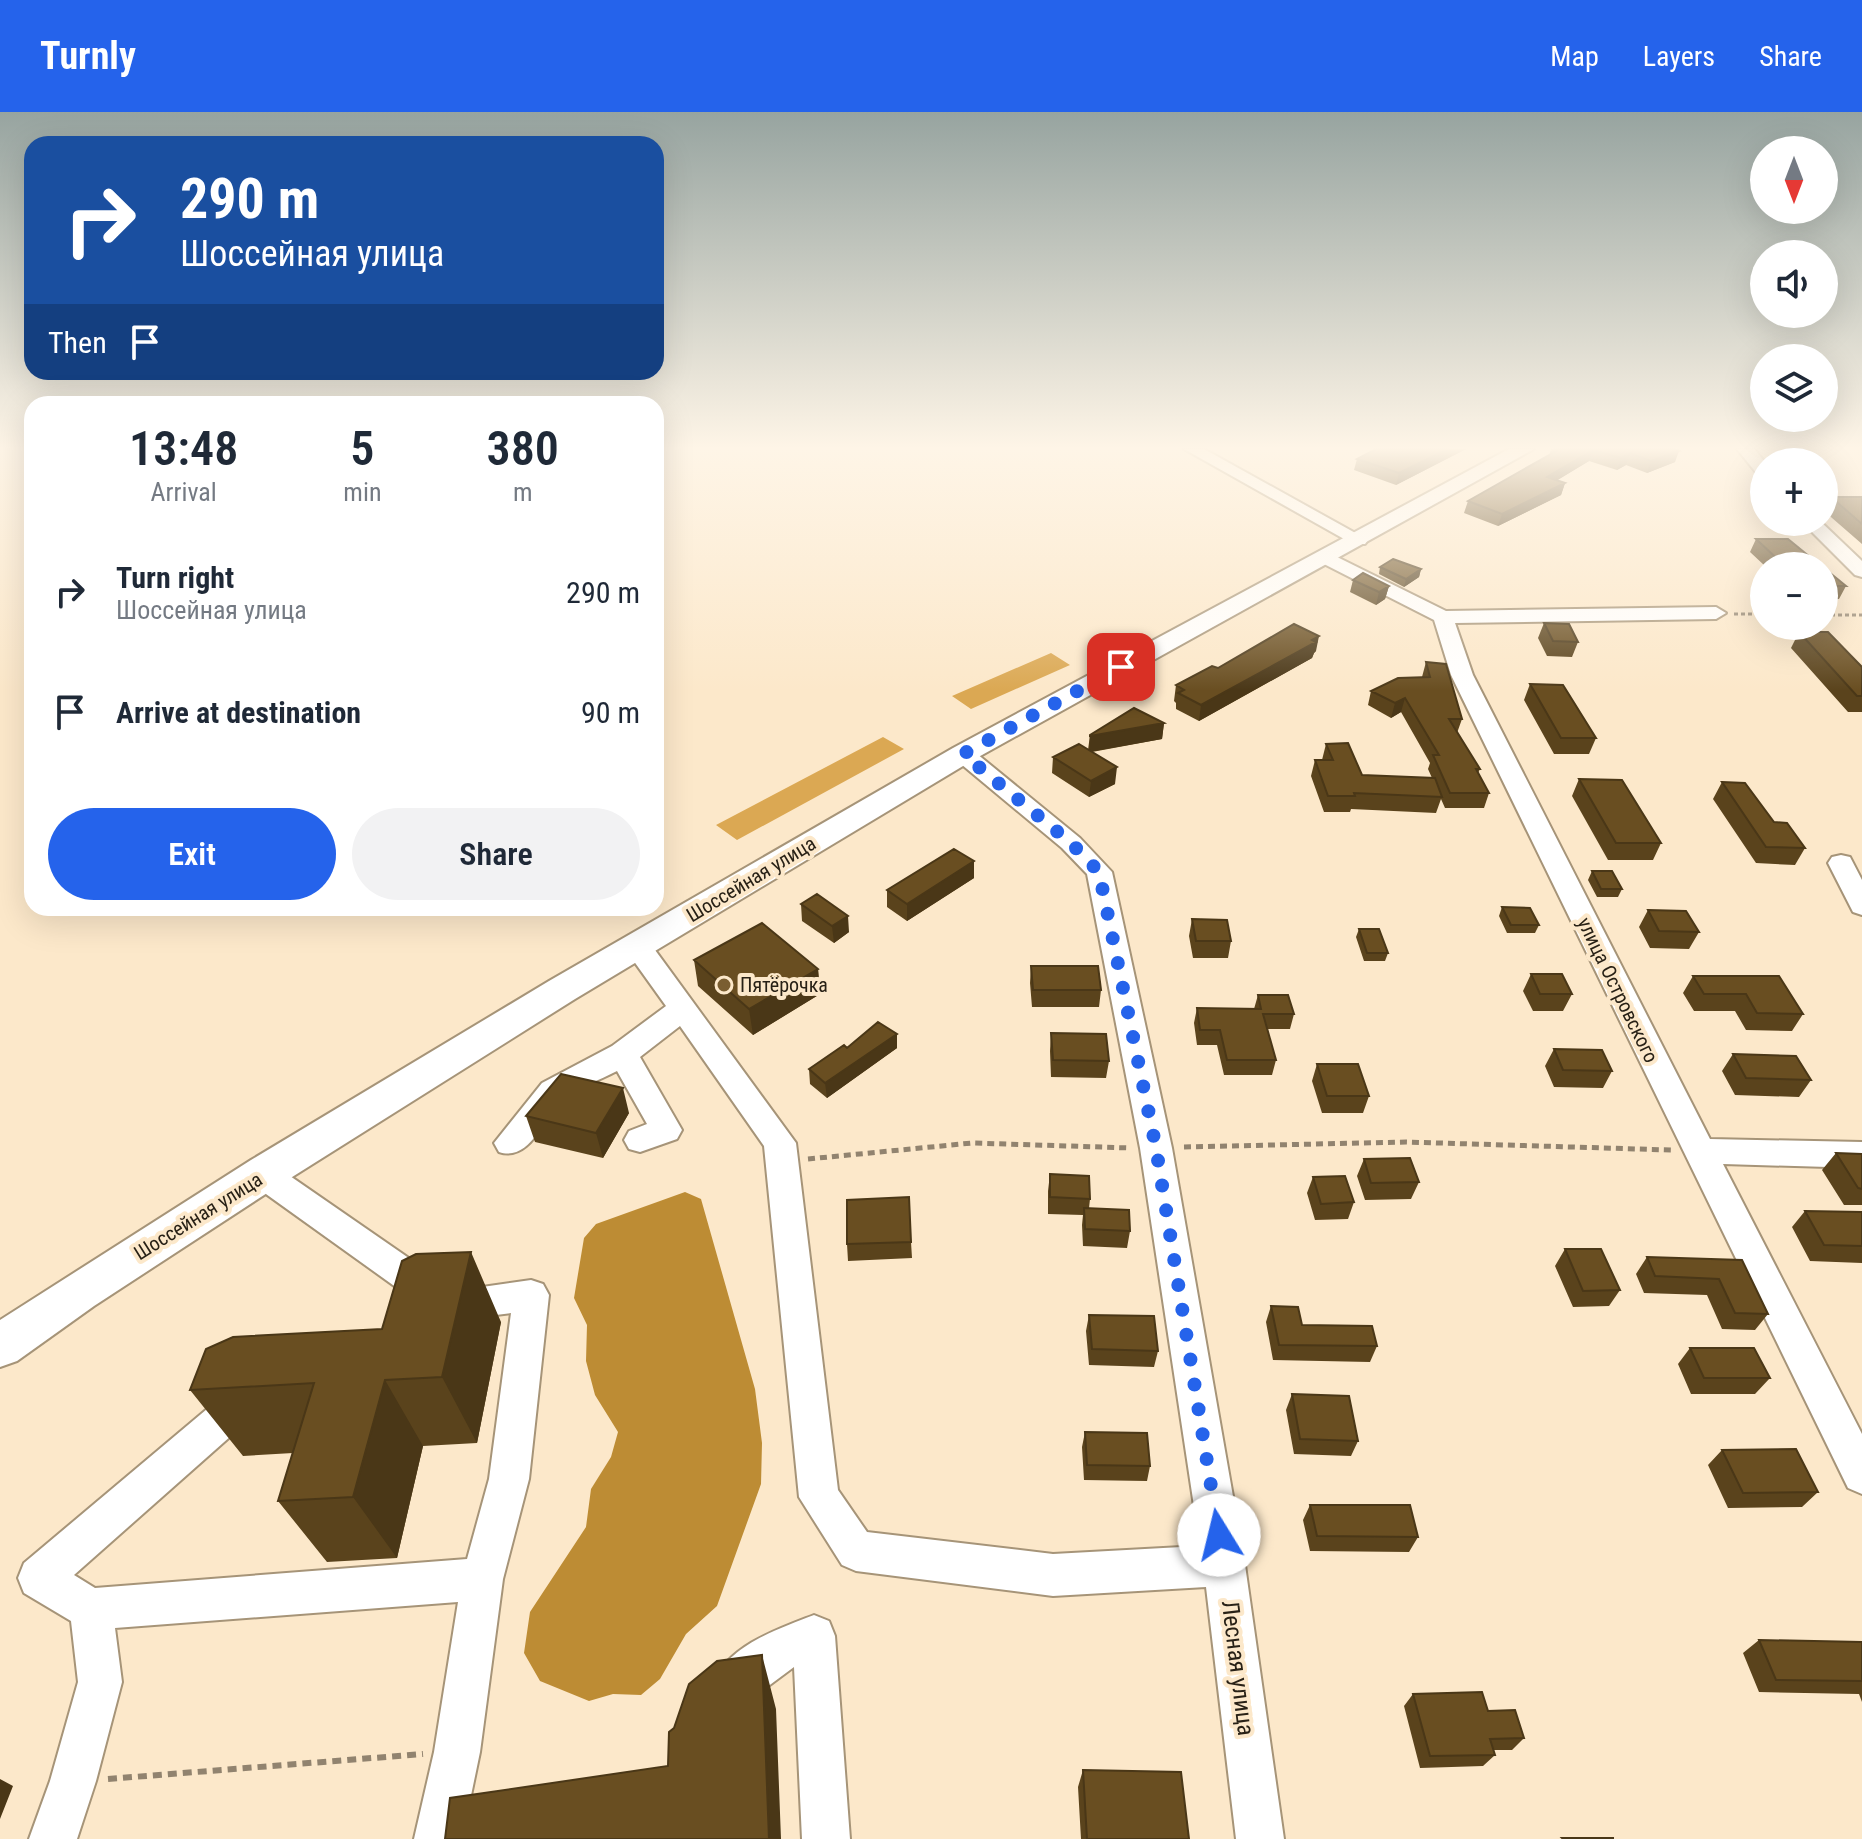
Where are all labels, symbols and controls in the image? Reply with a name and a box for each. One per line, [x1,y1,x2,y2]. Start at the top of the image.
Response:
text: Turnly [40,34,136,78]
text: Map [1550,40,1599,73]
text: Layers [1643,40,1715,73]
text: Share [1759,40,1822,73]
north arrow [1750,136,1838,224]
map controls [1750,136,1838,640]
text: 290 m [180,166,319,232]
icon: right [48,168,152,272]
text: Шоссейная улица [180,233,444,275]
button: sound [1750,240,1838,328]
icon: arrive [123,320,167,364]
text: Then [48,325,107,360]
button: layers [1750,344,1838,432]
text: 13:48 [129,420,238,477]
text: 5 [350,420,374,477]
text: 380 [487,420,559,477]
button: + [1750,448,1838,536]
text: Arrival [151,477,217,507]
text: min [343,477,381,507]
text: m [513,477,533,507]
button: − [1750,552,1838,640]
text: Turn right [116,560,234,595]
icon: right [48,570,92,614]
text: 290 m [566,575,640,610]
text: Шоссейная улица [116,595,307,625]
pin [1087,633,1155,701]
icon: arrive [1099,645,1143,689]
icon: arrive [48,690,92,734]
text: Arrive at destination [116,695,361,730]
text: 90 m [581,695,640,730]
button: Exit [48,808,336,900]
button: Share [352,808,640,900]
street label: Шоссейная улица [682,831,820,927]
street label: улица Островского [1572,913,1664,1067]
place label: Пятёрочка [740,973,828,997]
marker: Пятёрочка [715,976,733,994]
street label: Шоссейная улица [129,1167,267,1265]
position arrow [1177,1493,1261,1577]
street label: Лесная улица [1216,1599,1260,1737]

